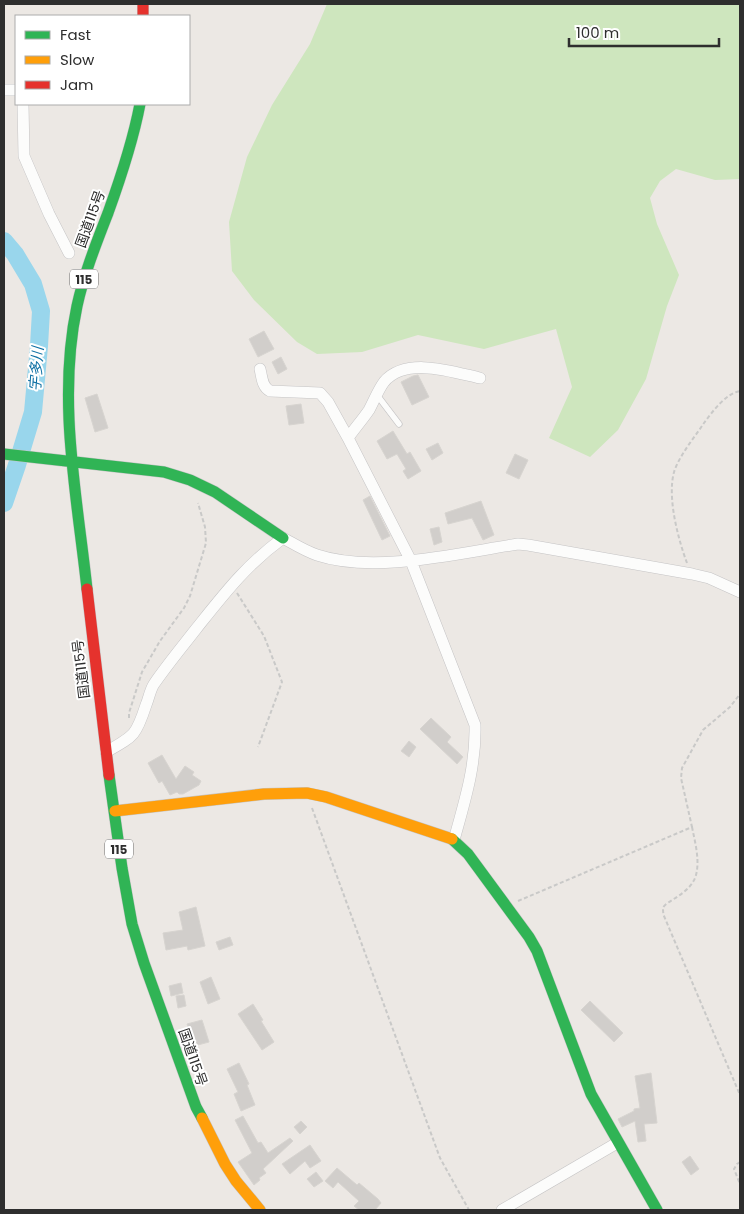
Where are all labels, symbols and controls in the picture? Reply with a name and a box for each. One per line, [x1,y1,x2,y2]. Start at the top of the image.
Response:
legend [15,15,190,105]
scale bar [569,15,719,47]
text: 100 m [576,22,619,43]
text: Fast [60,24,91,45]
text: Slow [60,49,95,70]
text: Jam [60,74,94,95]
street label: 国道115号 [70,187,110,251]
road number: 115 [70,270,98,288]
water label: 宇多川 [24,344,48,392]
street label: 国道115号 [67,638,95,700]
road number: 115 [105,840,133,859]
street label: 国道115号 [174,1025,212,1089]

